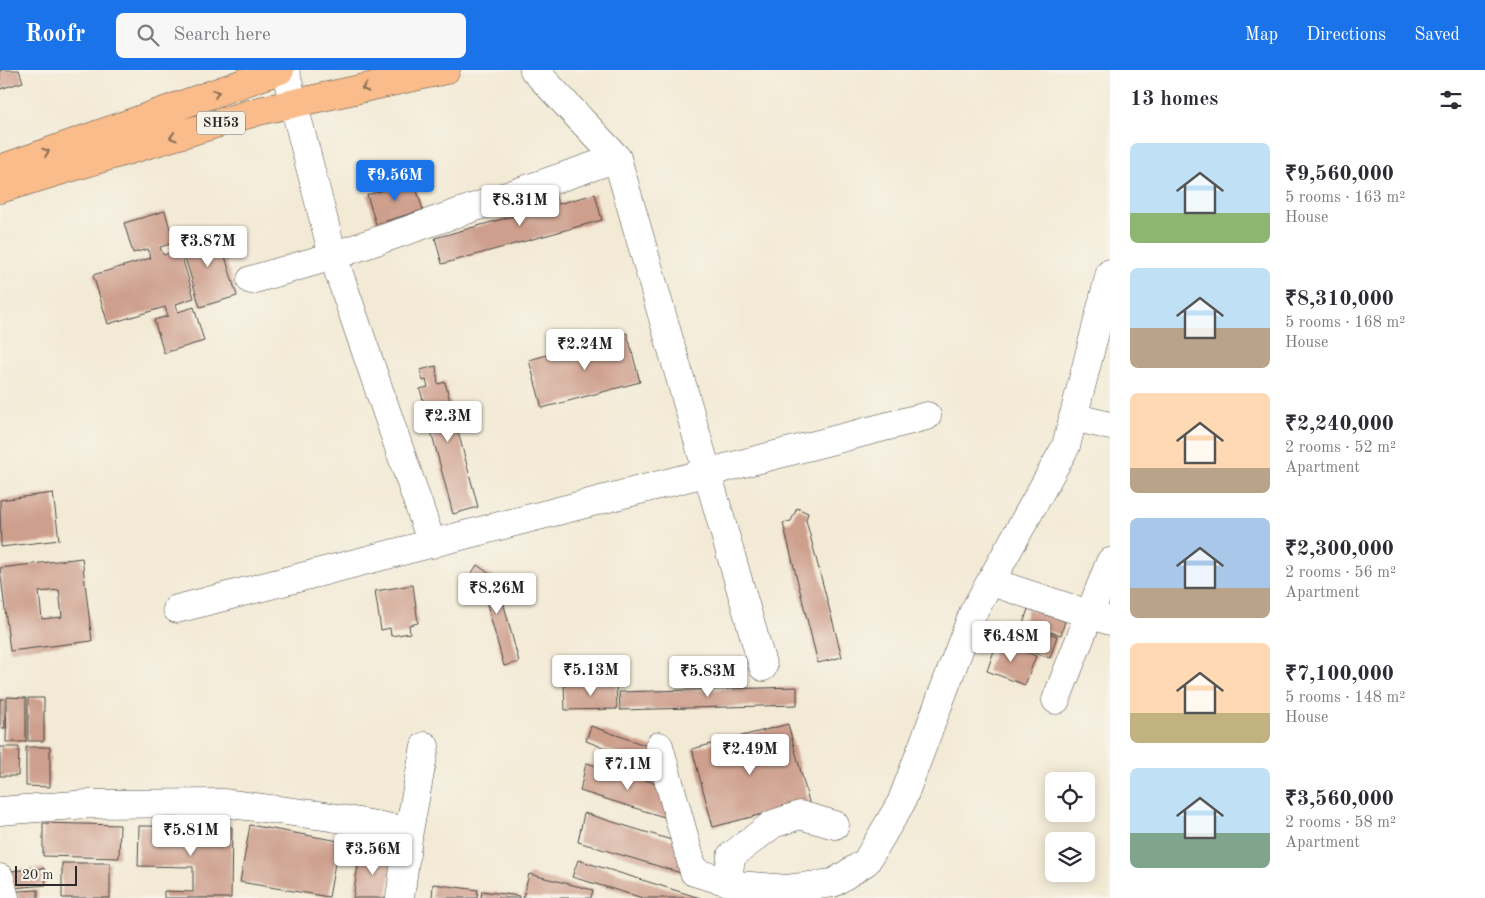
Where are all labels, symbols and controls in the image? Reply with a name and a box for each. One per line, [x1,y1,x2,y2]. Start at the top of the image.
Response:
search box [116,13,466,58]
icon: search [134,21,162,49]
text: Roofr [25,23,86,47]
text: Search here [174,26,271,45]
text: Map [1245,26,1278,44]
text: Directions [1306,26,1386,44]
text: Saved [1414,26,1460,44]
one-way arrow [360,82,369,93]
icon: filters [1437,86,1465,114]
one-way arrow [211,89,220,99]
text: 13 homes [1130,89,1218,110]
road number: SH53 [197,112,245,134]
one-way arrow [170,131,178,141]
one-way arrow [41,148,50,158]
pin: ₹9.56M [354,160,436,202]
icon: home [1170,163,1230,223]
text: ₹9,560,000 [1285,164,1394,185]
text: ₹9.56M [367,168,423,184]
pin: ₹8.31M [479,184,561,227]
text: 5 rooms · 163 m² [1285,190,1405,206]
text: ₹8.31M [492,193,548,209]
text: House [1285,210,1328,226]
pin: ₹3.87M [167,226,249,268]
text: ₹3.87M [180,234,236,250]
icon: home [1170,288,1230,348]
text: ₹8,310,000 [1285,289,1394,310]
text: 5 rooms · 168 m² [1285,315,1405,331]
pin: ₹2.24M [544,328,626,371]
text: House [1285,335,1328,351]
text: ₹2.24M [557,337,613,353]
pin: ₹2.3M [413,400,483,443]
text: ₹2.3M [425,409,471,425]
icon: home [1170,413,1230,473]
text: ₹2,240,000 [1285,414,1394,435]
text: 2 rooms · 52 m² [1285,440,1396,456]
text: Apartment [1285,460,1360,476]
icon: home [1170,538,1230,598]
text: ₹2,300,000 [1285,539,1394,560]
text: 2 rooms · 56 m² [1285,565,1396,581]
pin: ₹8.26M [456,572,538,615]
text: ₹8.26M [469,581,525,597]
text: Apartment [1285,585,1360,601]
pin: ₹6.48M [970,620,1052,663]
text: ₹6.48M [983,629,1039,645]
pin: ₹5.13M [550,654,632,697]
pin: ₹5.83M [667,656,749,698]
text: ₹5.13M [563,663,619,679]
icon: home [1170,663,1230,723]
text: ₹5.83M [680,664,736,680]
text: ₹7,100,000 [1285,664,1394,685]
text: 5 rooms · 148 m² [1285,690,1405,706]
text: House [1285,710,1328,726]
pin: ₹2.49M [709,734,791,776]
text: ₹2.49M [722,742,778,758]
pin: ₹7.1M [593,748,663,791]
text: ₹7.1M [605,757,651,773]
map controls [1045,772,1095,882]
button: locate [1045,772,1095,822]
icon: home [1170,788,1230,848]
text: ₹3,560,000 [1285,789,1394,810]
pin: ₹5.81M [150,814,232,857]
text: 2 rooms · 58 m² [1285,815,1396,831]
text: ₹5.81M [163,823,219,839]
button: layers [1045,832,1095,882]
pin: ₹3.56M [332,834,414,876]
text: Apartment [1285,835,1360,851]
text: ₹3.56M [345,842,401,858]
scale bar [15,863,78,886]
text: 20 m [22,868,53,882]

